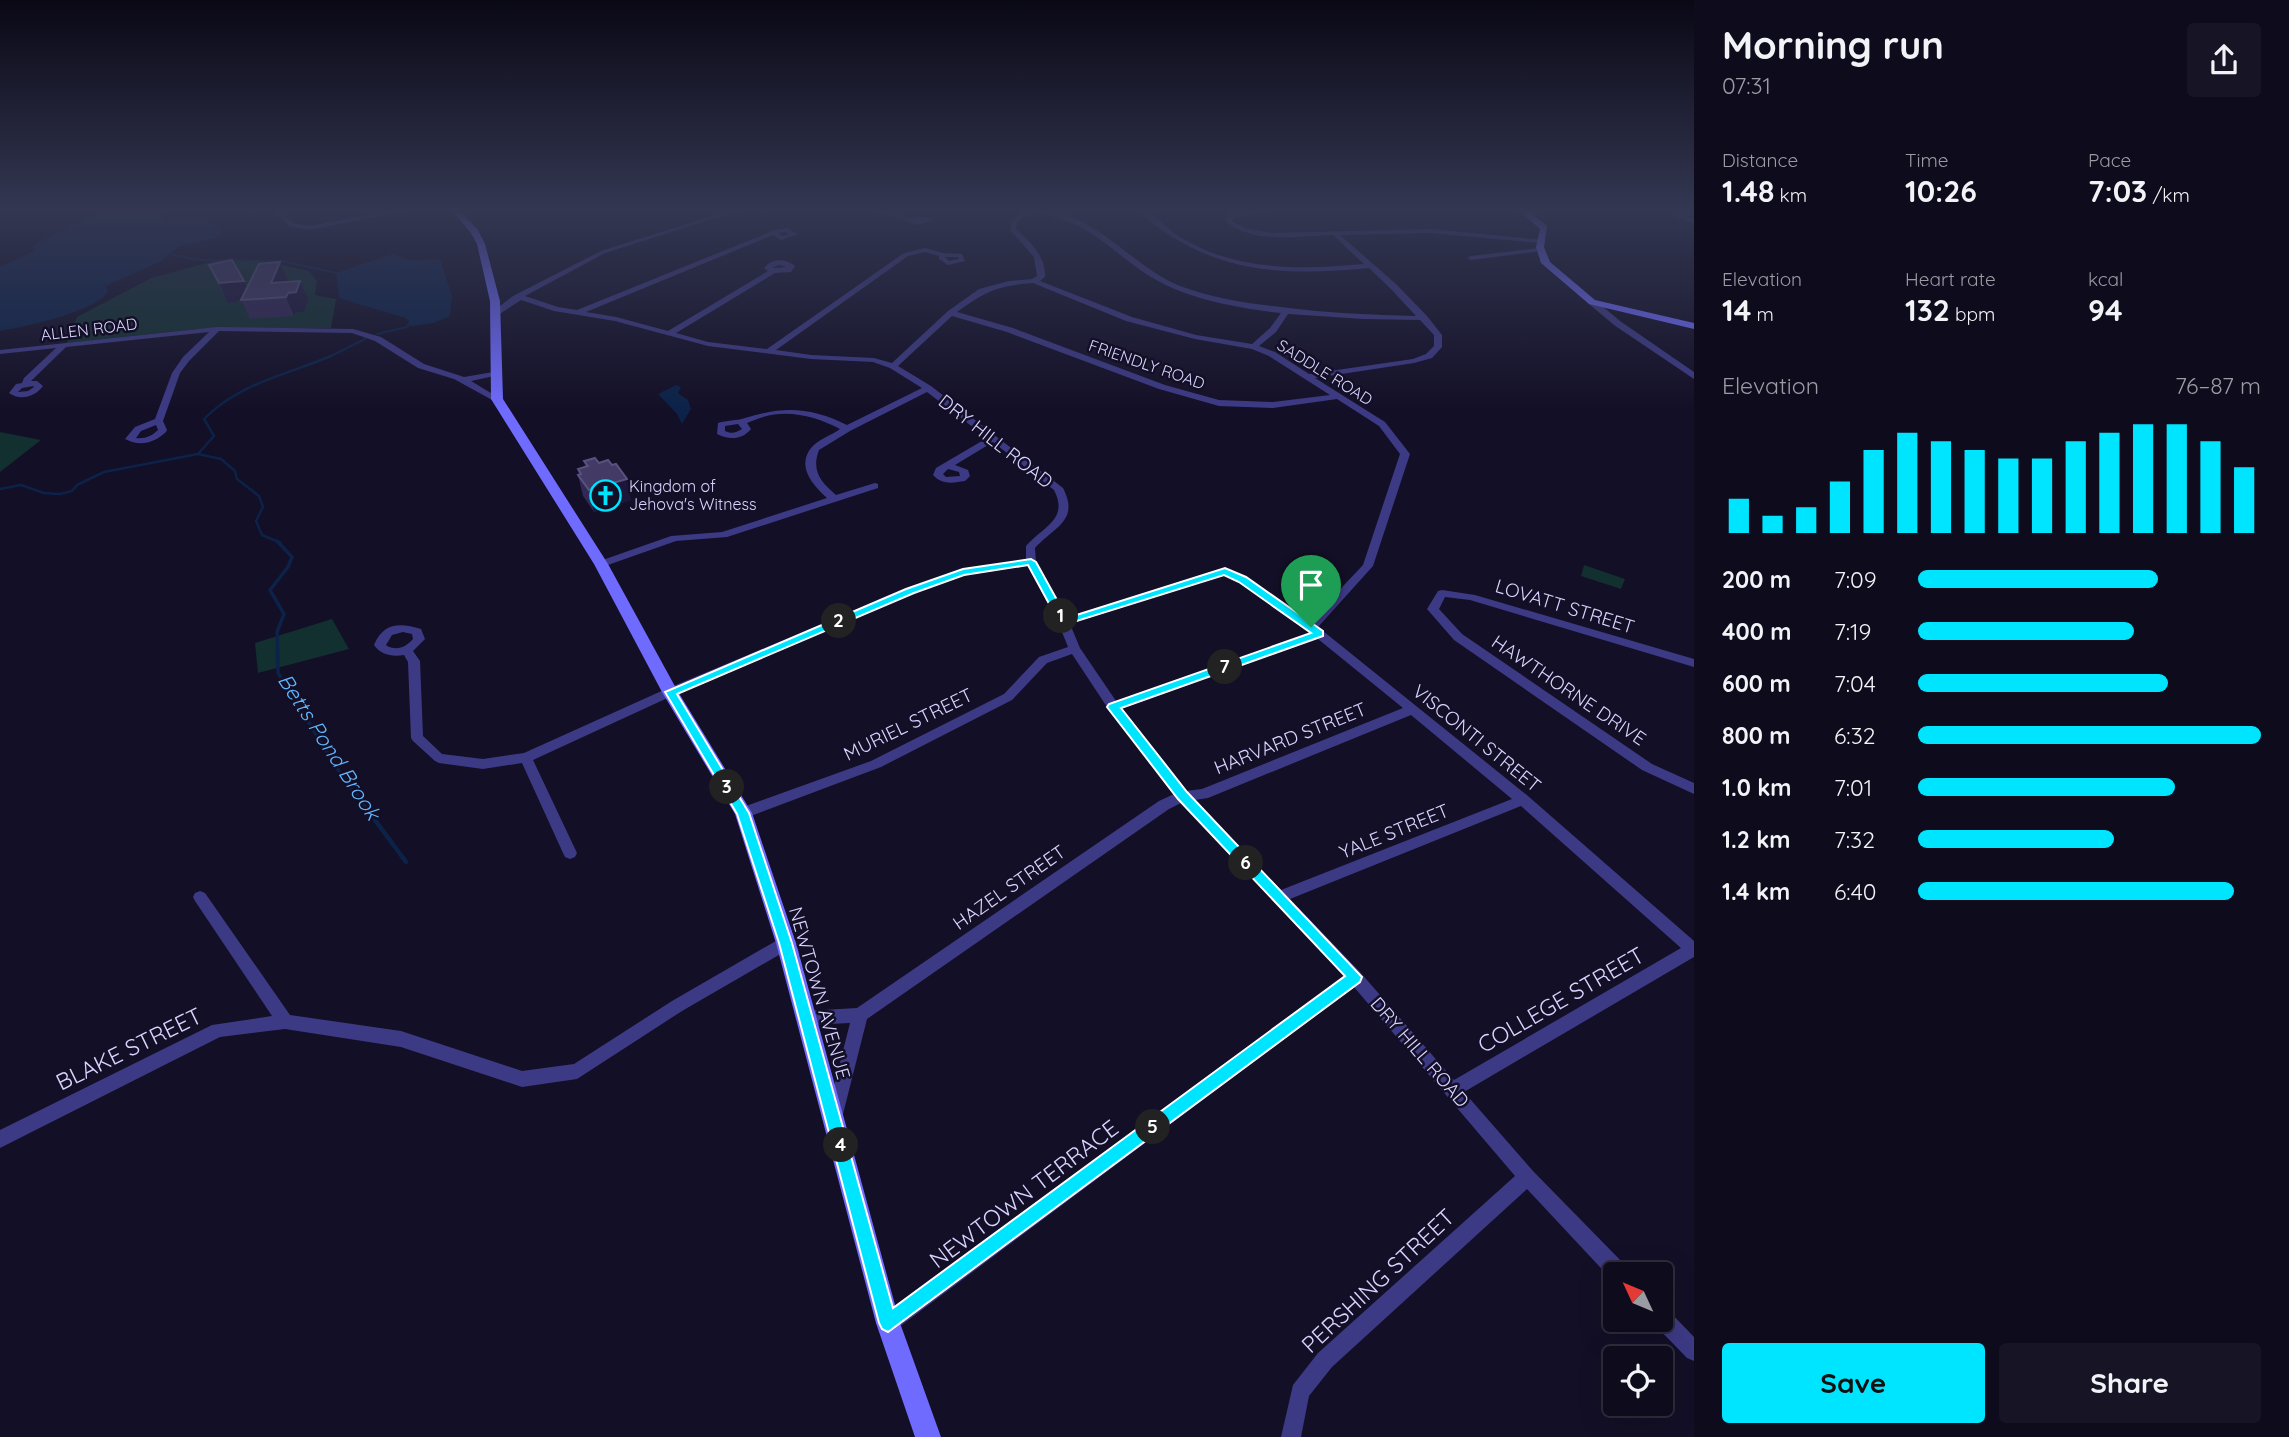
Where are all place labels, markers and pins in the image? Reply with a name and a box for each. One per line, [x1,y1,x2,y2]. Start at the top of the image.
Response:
place label: Kingdom of Jehova's Witness [629,476,757,514]
church icon: Kingdom of Jehova's Witness [589,478,623,512]
pin [1281,555,1341,627]
pin: 1 [1044,598,1078,634]
pin: 2 [822,604,856,638]
pin: 7 [1208,650,1242,684]
pin: 3 [710,770,744,804]
pin: 6 [1228,846,1264,880]
pin: 5 [1136,1110,1170,1144]
pin: 4 [824,1128,858,1162]

